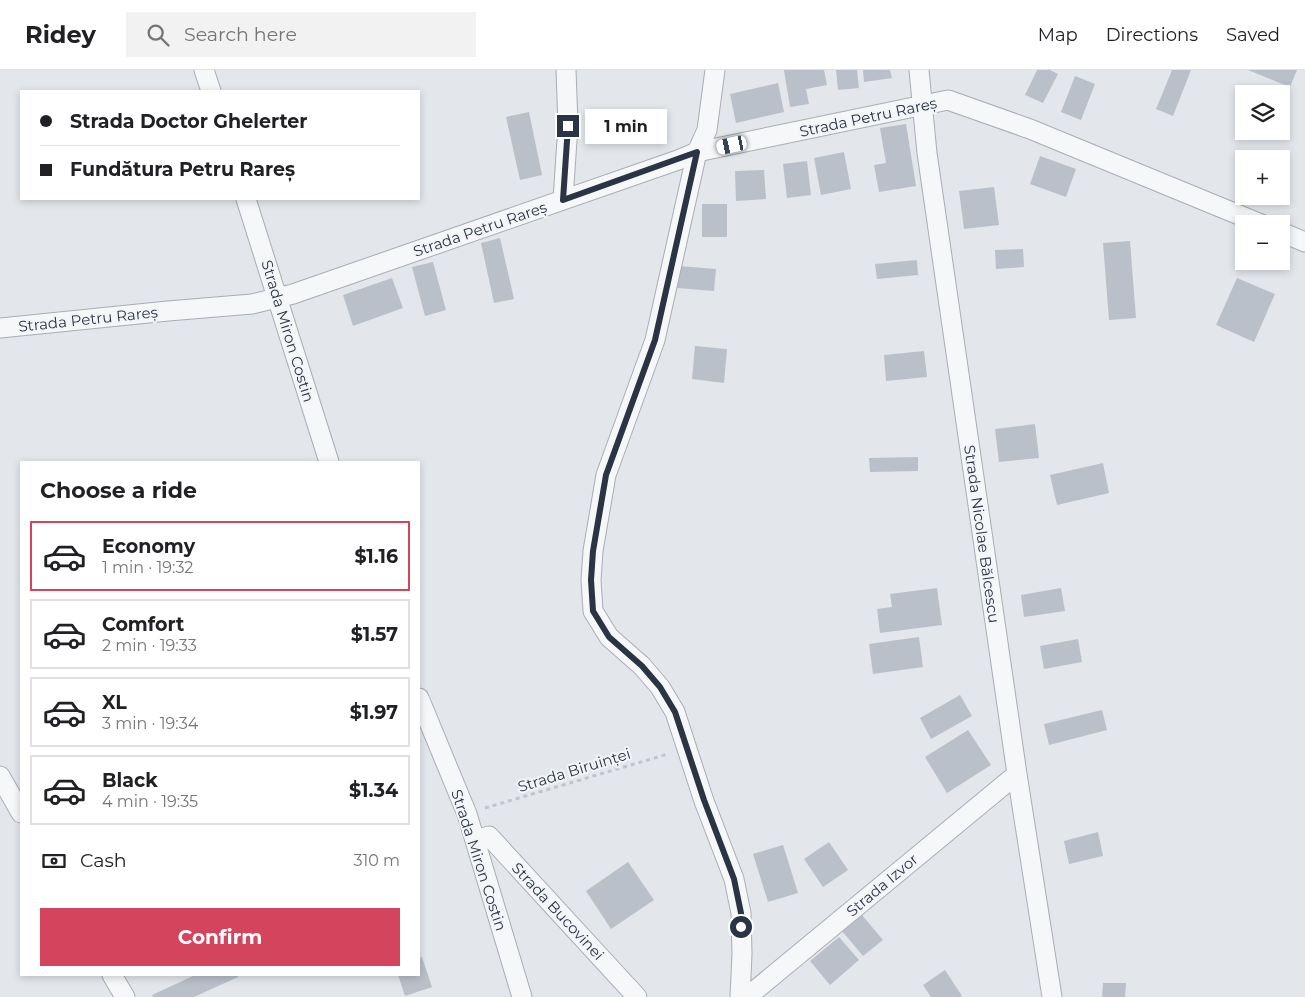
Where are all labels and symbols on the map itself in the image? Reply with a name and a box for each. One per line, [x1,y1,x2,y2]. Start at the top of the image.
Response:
street label: Strada Petru Rareș [798,93,939,142]
callout: 1 min [586,108,668,144]
route end [557,115,579,137]
car [715,135,748,155]
street label: Strada Petru Rareș [411,197,550,262]
street label: Strada Miron Costin [257,258,319,404]
street label: Strada Petru Rareș [17,302,159,337]
street label: Strada Nicolae Bălcescu [960,444,1004,624]
street label: Strada Biruinței [515,744,633,797]
street label: Strada Miron Costin [447,787,511,933]
street label: Strada Izvor [842,849,922,921]
street label: Strada Bucovinei [508,858,608,964]
route start [730,916,752,938]

